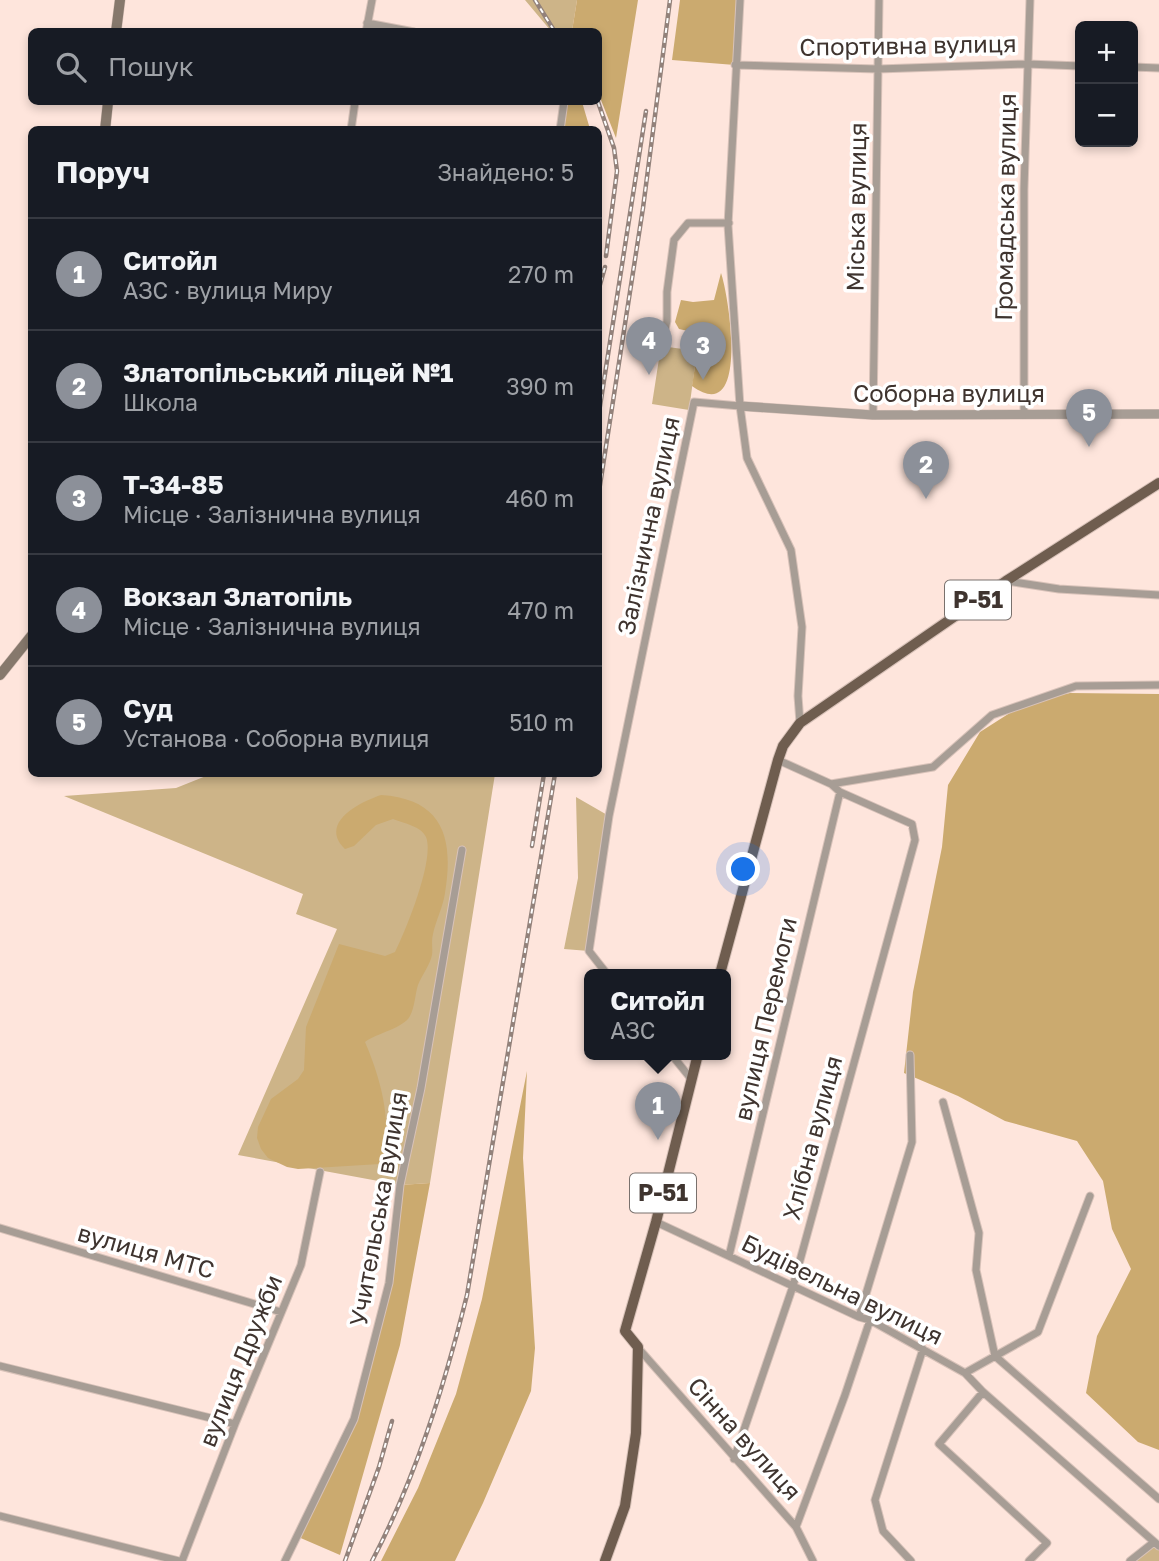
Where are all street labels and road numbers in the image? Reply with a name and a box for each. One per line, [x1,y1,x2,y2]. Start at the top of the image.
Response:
street label: Спортивна вулиця [799,28,1017,61]
street label: Громадська вулиця [988,93,1021,321]
street label: Міська вулиця [840,122,871,292]
street label: Соборна вулиця [853,378,1045,407]
street label: Залізнична вулиця [610,414,685,637]
road number: Р-51 [945,580,1011,620]
street label: вулиця Перемоги [727,914,802,1123]
street label: Хлібна вулиця [776,1052,847,1223]
street label: Учительська вулиця [343,1089,412,1328]
road number: Р-51 [630,1174,696,1212]
street label: вулиця МТС [75,1217,218,1284]
street label: Будівельна вулиця [737,1227,948,1350]
street label: вулиця Дружби [192,1270,287,1451]
street label: Сінна вулиця [682,1371,808,1505]

